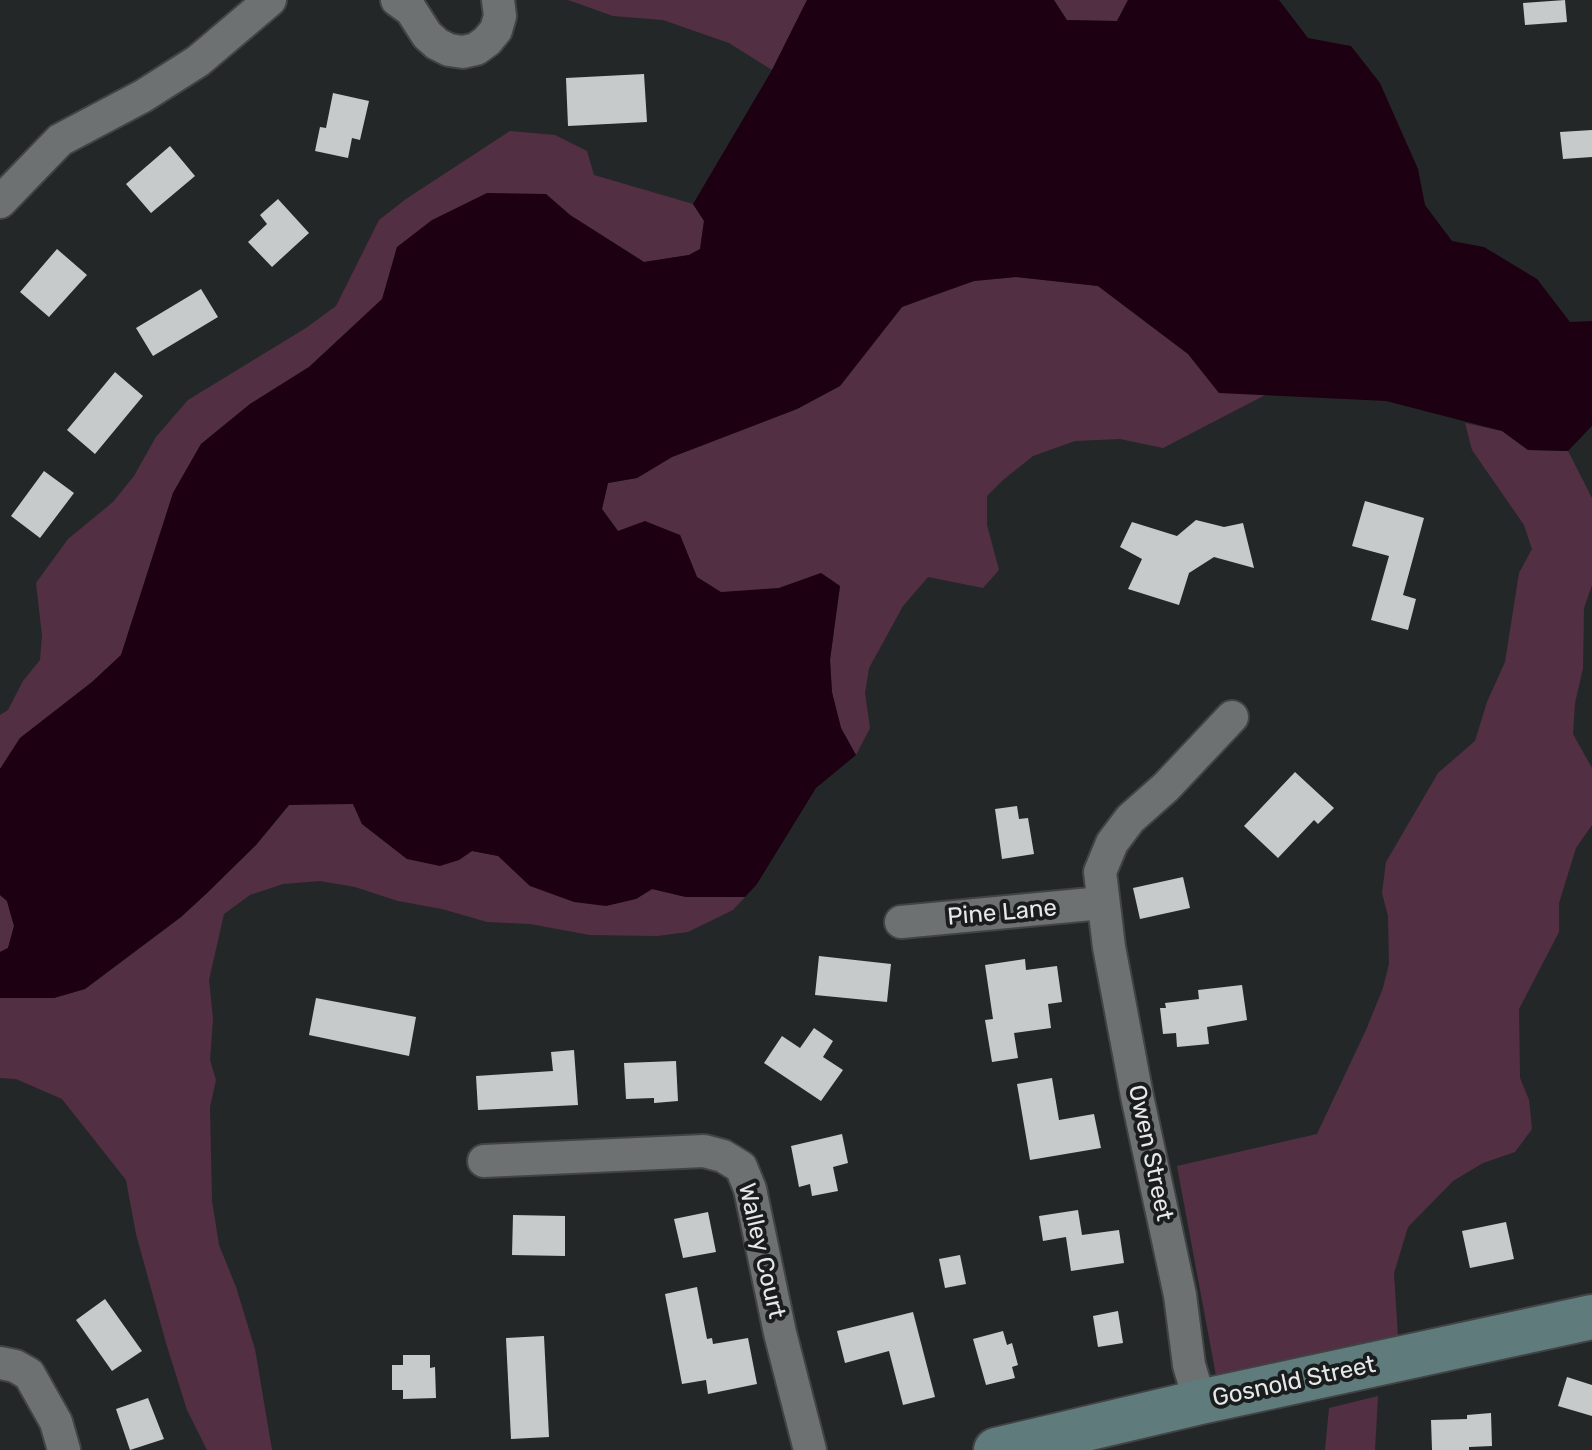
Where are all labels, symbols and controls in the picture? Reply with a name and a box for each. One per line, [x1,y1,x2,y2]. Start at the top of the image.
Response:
street label: Pine Lane [946,894,1058,932]
street label: Owen Street [1122,1082,1178,1224]
street label: Walley Court [731,1180,791,1322]
street label: Gosnold Street [1210,1351,1378,1413]

